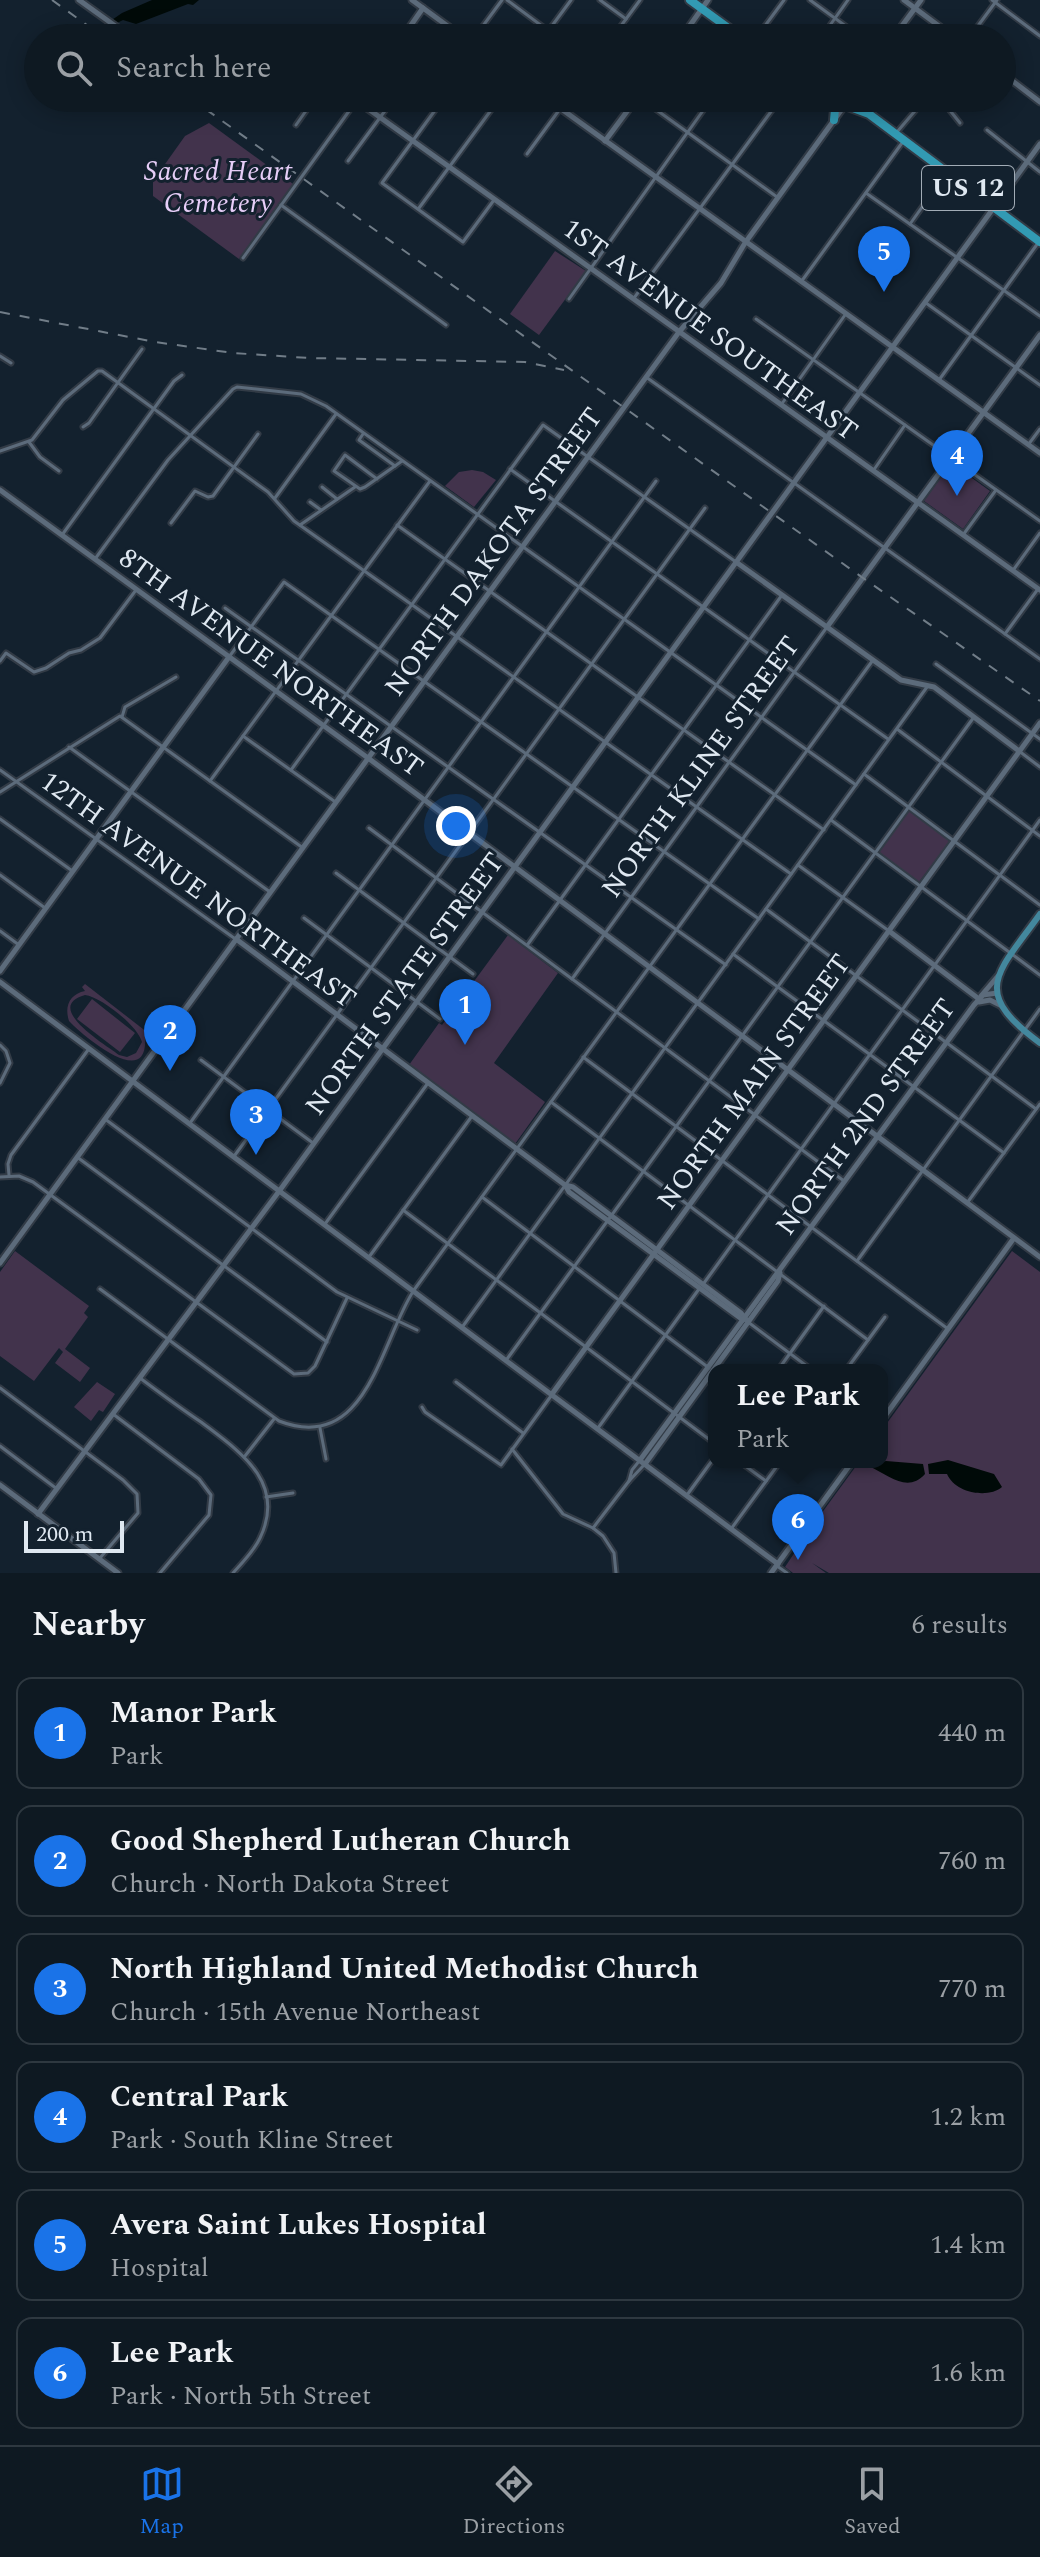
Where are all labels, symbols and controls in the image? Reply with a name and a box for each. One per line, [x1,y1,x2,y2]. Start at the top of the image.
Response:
search box [24,24,1016,112]
text: Search here [116,45,272,91]
icon: search [52,46,96,90]
park label: Sacred Heart Cemetery [144,150,293,225]
road number: US 12 [922,166,1014,210]
street label: 1ST AVENUE SOUTHEAST [553,208,867,452]
pin: 5 [858,226,910,292]
street label: NORTH DAKOTA STREET [374,398,614,706]
pin: 4 [931,430,983,496]
street label: 8TH AVENUE NORTHEAST [110,538,432,788]
street label: NORTH KLINE STREET [591,627,811,907]
street label: 12TH AVENUE NORTHEAST [31,760,365,1020]
your location [436,806,476,846]
street label: NORTH STATE STREET [295,843,515,1125]
street label: NORTH MAIN STREET [646,945,862,1219]
pin: 1 [439,979,491,1045]
street label: NORTH 2ND STREET [765,989,967,1245]
pin: 2 [144,1005,196,1071]
pin: 3 [230,1089,282,1155]
popup [708,1364,888,1468]
text: Lee Park [736,1373,860,1419]
text: Park [736,1419,790,1459]
pin: 6 [772,1494,824,1560]
scale bar [24,1517,124,1553]
text: 200 m [36,1518,93,1551]
text: Nearby [32,1599,145,1651]
text: 6 results [912,1605,1008,1645]
text: Manor Park [110,1690,277,1736]
text: 1 [53,1713,67,1753]
text: 440 m [938,1713,1006,1753]
text: Park [110,1736,164,1776]
text: Good Shepherd Lutheran Church [110,1818,571,1864]
text: 2 [53,1841,67,1881]
text: 760 m [938,1841,1006,1881]
text: Church · North Dakota Street [110,1864,449,1904]
text: North Highland United Methodist Church [110,1946,699,1992]
text: 3 [53,1969,67,2009]
text: 770 m [938,1969,1006,2009]
text: Church · 15th Avenue Northeast [110,1992,480,2032]
text: Central Park [110,2074,288,2120]
text: 4 [53,2097,67,2137]
text: 1.2 km [930,2097,1006,2137]
text: Park · South Kline Street [110,2120,393,2160]
text: Avera Saint Lukes Hospital [110,2202,487,2248]
text: 5 [53,2225,67,2265]
text: 1.4 km [930,2225,1006,2265]
text: Hospital [110,2248,209,2288]
text: Lee Park [110,2330,233,2376]
text: 6 [53,2353,67,2393]
text: 1.6 km [930,2353,1006,2393]
text: Park · North 5th Street [110,2376,371,2416]
tab: Map [139,2462,184,2543]
tab: Directions [463,2462,565,2543]
tab: Saved [844,2462,901,2543]

